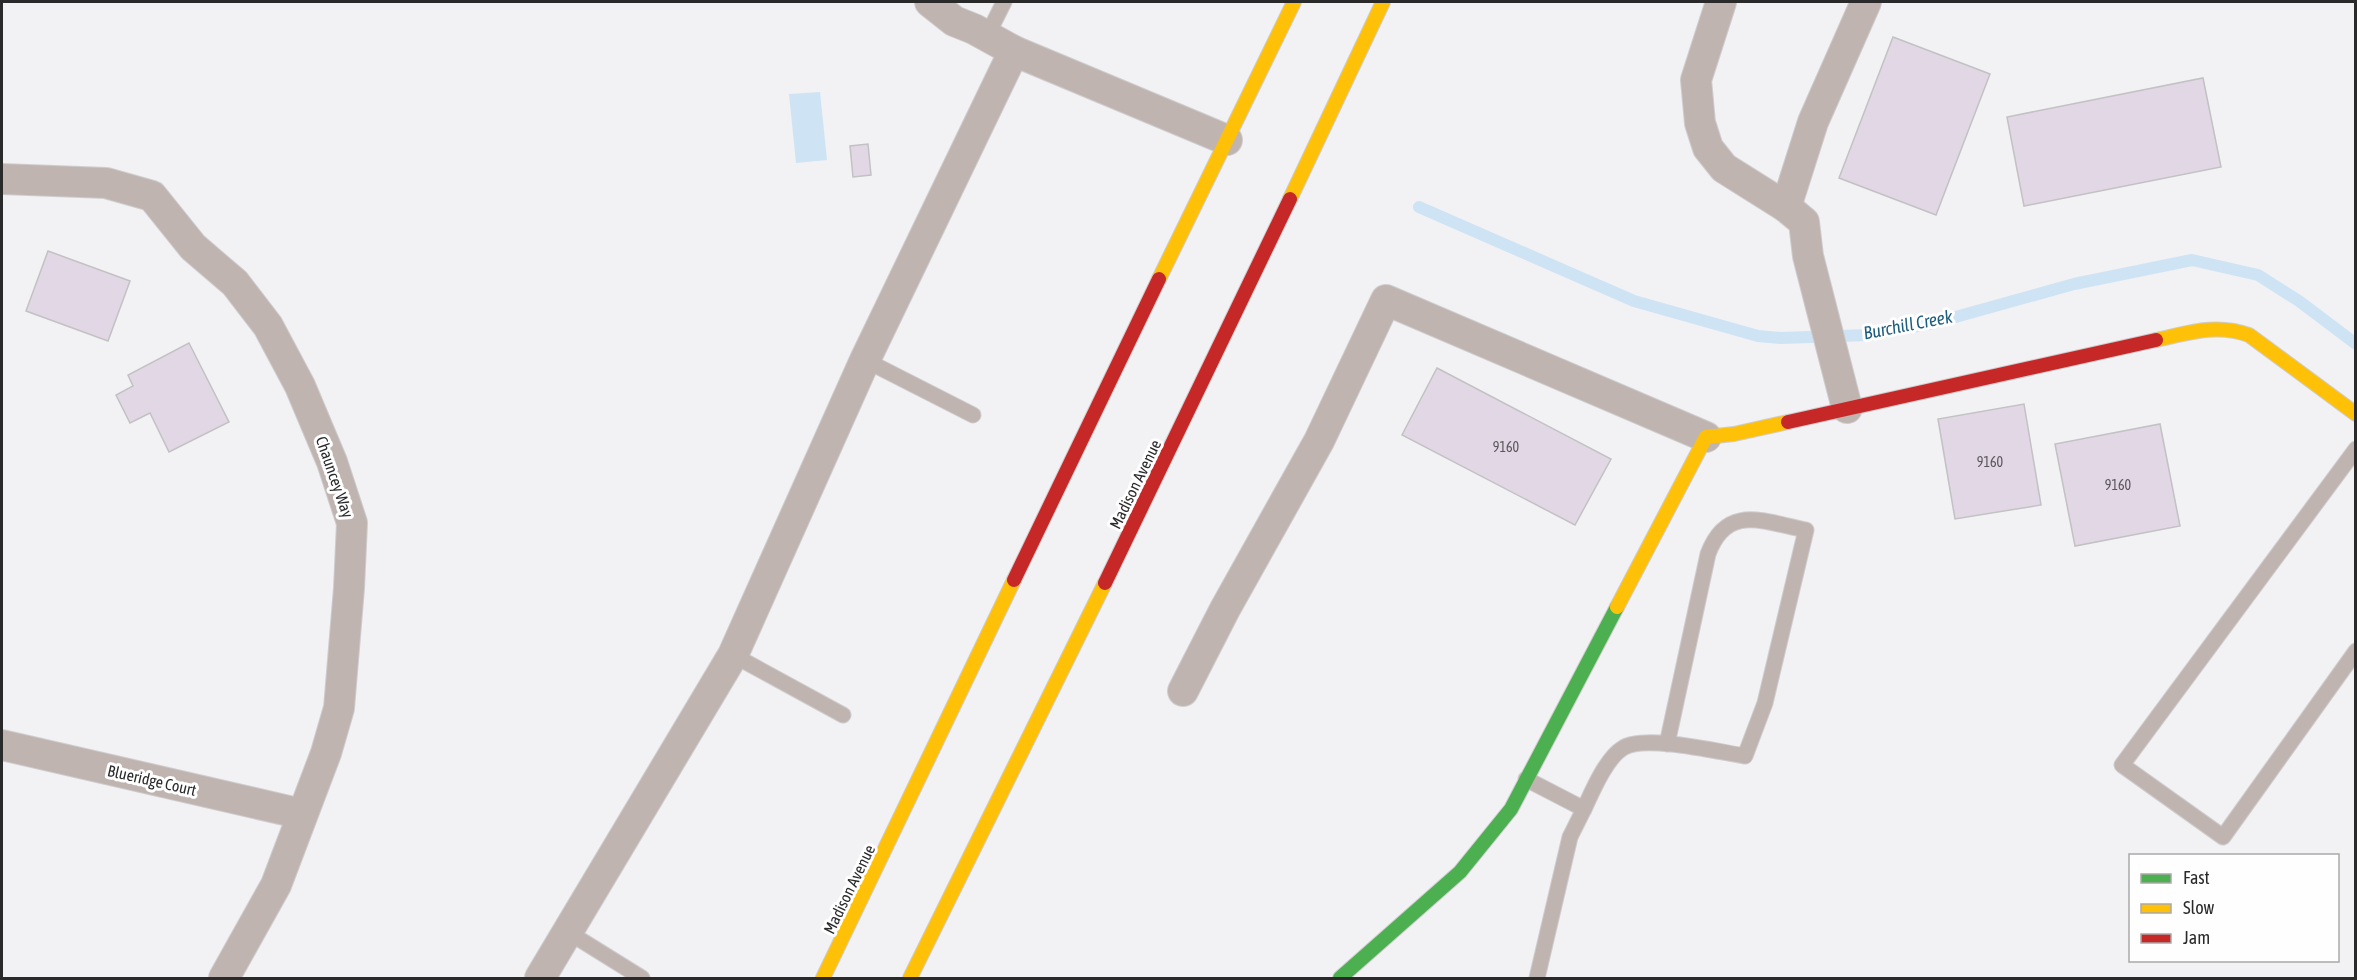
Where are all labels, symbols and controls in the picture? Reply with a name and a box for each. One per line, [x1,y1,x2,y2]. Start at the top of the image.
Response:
water label: Burchill Creek [1862,305,1955,343]
street label: Chauncey Way [312,434,357,521]
street label: Madison Avenue [1106,437,1164,531]
house number: 9160 [1493,439,1520,455]
house number: 9160 [1977,454,2004,470]
house number: 9160 [2105,477,2132,493]
street label: Blueridge Court [106,761,198,800]
street label: Madison Avenue [820,842,878,936]
legend [2129,854,2339,962]
text: Fast [2183,867,2210,888]
text: Slow [2183,897,2214,918]
text: Jam [2183,927,2210,948]

